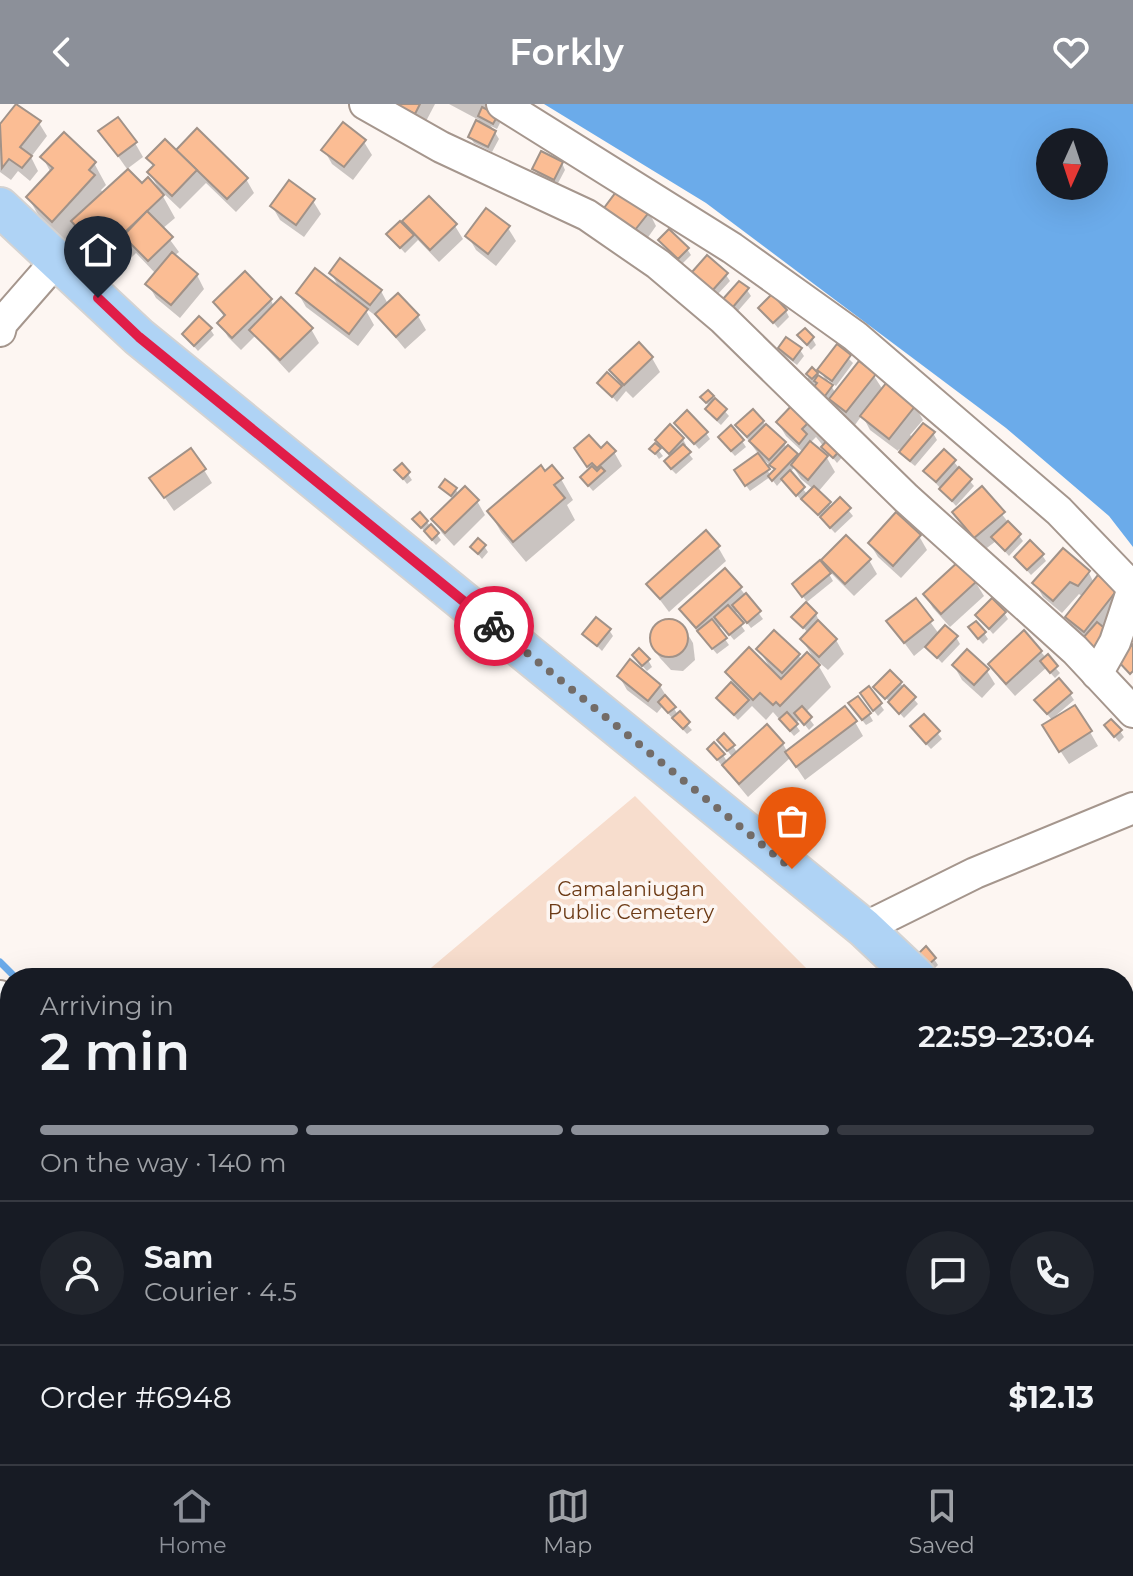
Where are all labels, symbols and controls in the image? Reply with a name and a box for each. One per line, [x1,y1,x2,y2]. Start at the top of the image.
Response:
icon: back [40,30,84,74]
text: Forkly [509,30,624,74]
icon: heart [1049,30,1093,74]
north arrow [1036,128,1108,200]
map controls [1036,128,1108,200]
pin [64,216,132,298]
icon: home [76,228,120,272]
courier [454,586,534,666]
icon: bike [472,604,516,648]
pin [758,787,826,869]
icon: bag [770,799,814,843]
park label: Camalaniugan Public Cemetery [548,877,714,924]
text: Arriving in [40,990,174,1022]
text: 22:59–23:04 [918,1018,1094,1055]
text: 2 min [40,1020,190,1083]
text: On the way · 140 m [40,1147,286,1179]
button: person [40,1231,124,1315]
button: chat [906,1231,990,1315]
button: phone [1010,1231,1094,1315]
text: Sam [144,1239,213,1276]
text: Courier · 4.5 [144,1276,297,1308]
text: Order #6948 [40,1379,232,1416]
text: $12.13 [1009,1379,1094,1416]
tab: Home [158,1484,227,1559]
tab: Map [543,1484,592,1559]
tab: Saved [909,1484,975,1559]

